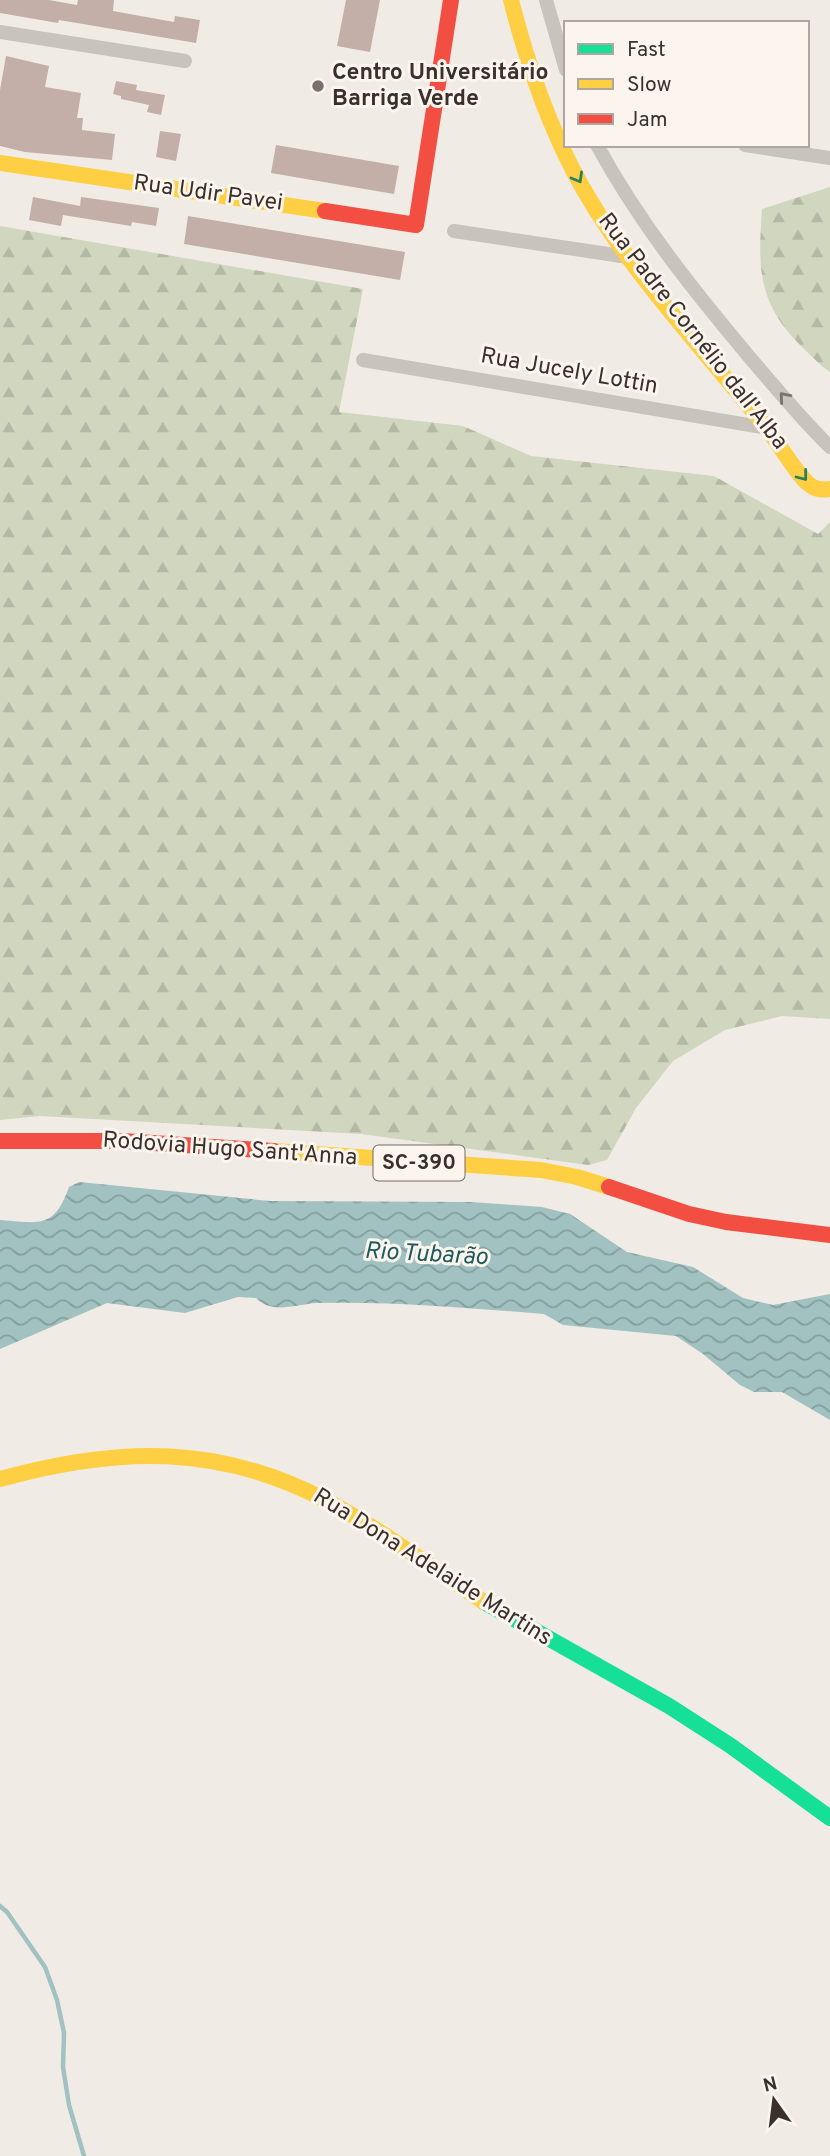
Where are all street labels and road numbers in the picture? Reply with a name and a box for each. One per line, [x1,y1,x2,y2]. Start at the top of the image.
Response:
street label: Rua Udir Pavei [131,169,285,219]
street label: Rua Padre Cornélio dall'Alba [591,208,793,456]
street label: Rua Jucely Lottin [478,342,660,402]
street label: Rodovia Hugo Sant'Anna [102,1127,358,1173]
road number: SC-390 [374,1146,464,1180]
street label: Rua Dona Adelaide Martins [307,1483,557,1653]

